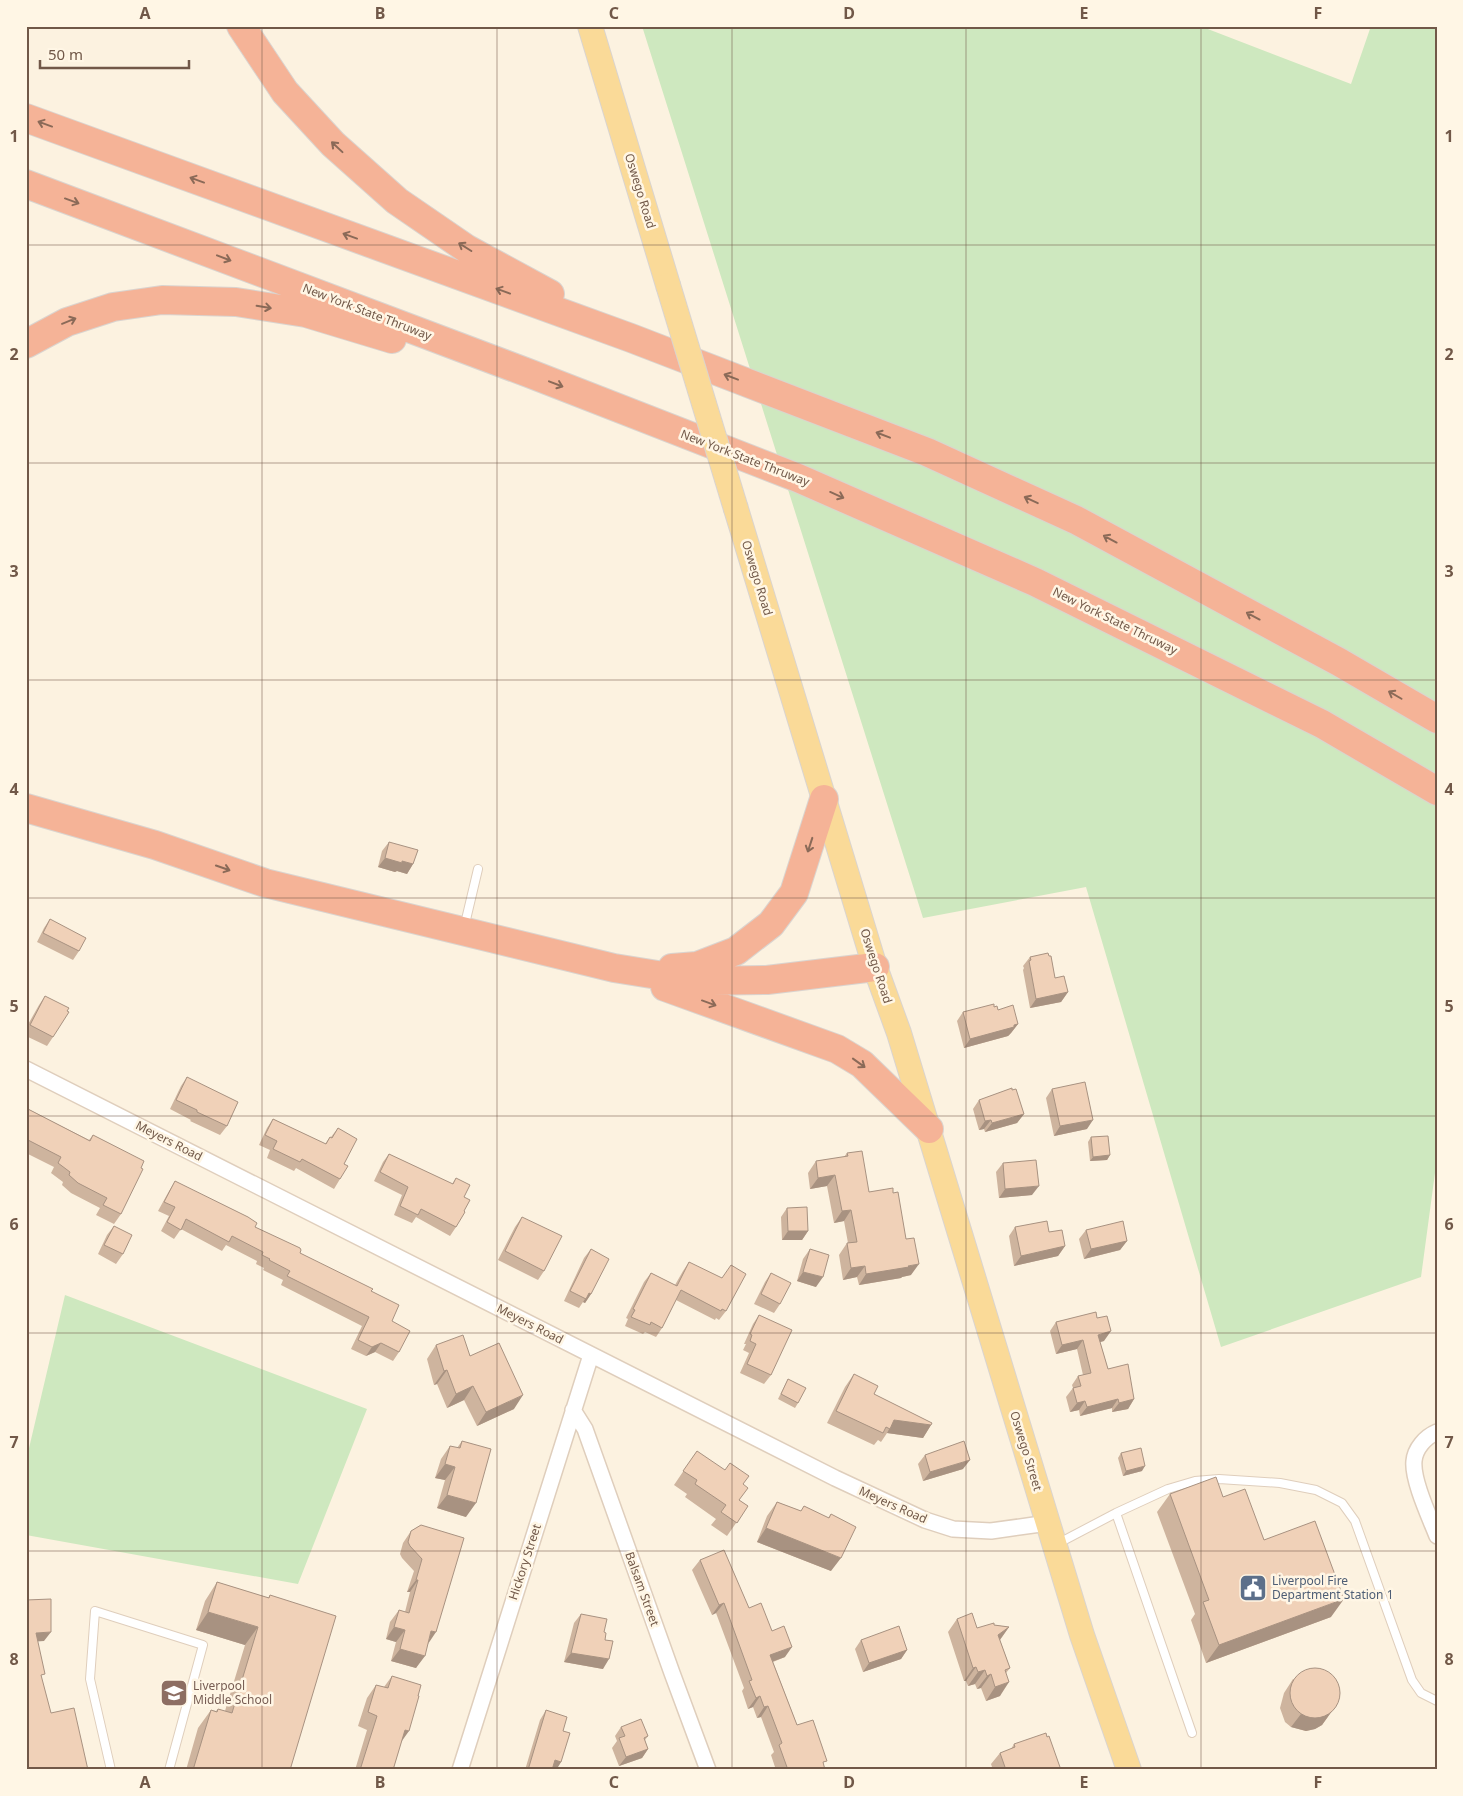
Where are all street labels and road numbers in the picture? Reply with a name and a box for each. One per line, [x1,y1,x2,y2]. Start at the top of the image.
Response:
street label: Oswego Road [621,151,660,231]
street label: New York State Thruway [300,279,435,344]
street label: New York State Thruway [678,425,813,490]
street label: Oswego Road [738,538,777,618]
street label: New York State Thruway [1050,583,1181,659]
street label: Oswego Road [856,926,897,1006]
street label: Meyers Road [133,1116,206,1165]
street label: Meyers Road [494,1299,567,1348]
street label: Oswego Street [1006,1409,1047,1493]
street label: Meyers Road [856,1482,930,1527]
street label: Hickory Street [504,1521,545,1602]
street label: Balsam Street [621,1549,664,1629]

